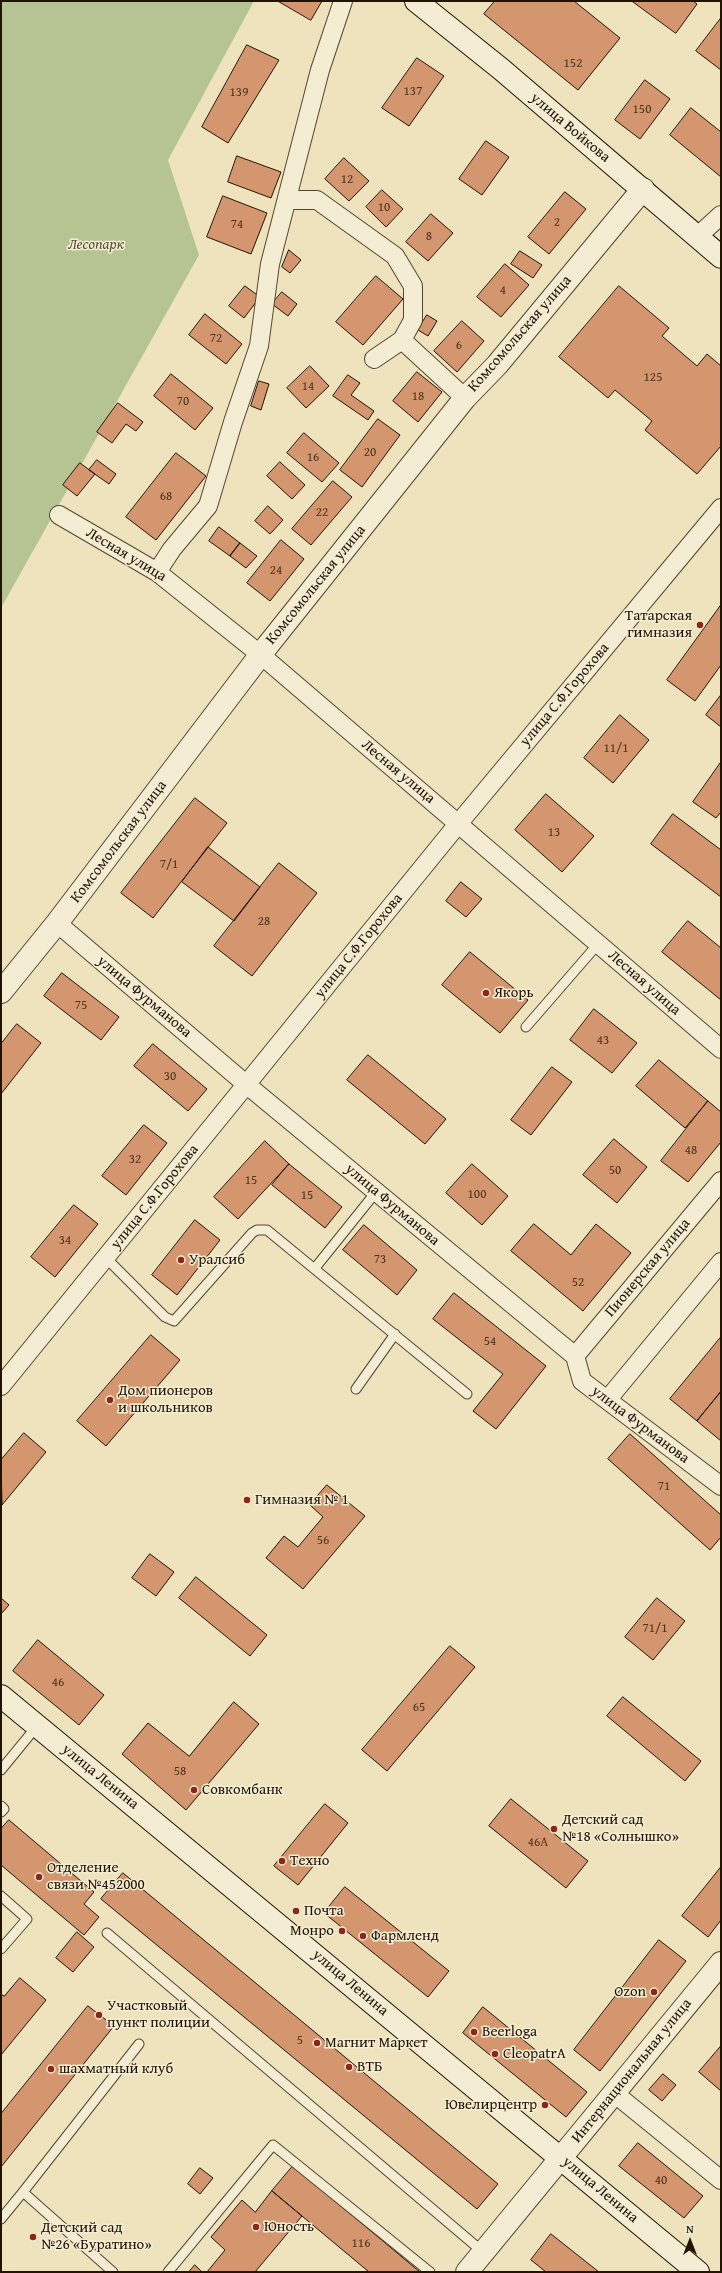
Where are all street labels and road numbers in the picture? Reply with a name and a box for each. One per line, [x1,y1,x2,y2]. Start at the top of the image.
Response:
street label: улица Войкова [526,89,614,167]
street label: Комсомольская улица [464,272,576,396]
street label: Комсомольская улица [262,522,370,648]
street label: Лесная улица [83,524,169,586]
street label: улица С.Ф.Горохова [517,640,613,750]
street label: Лесная улица [358,736,438,808]
street label: Комсомольская улица [67,777,171,907]
street label: улица С.Ф.Горохова [311,890,407,1002]
street label: Лесная улица [604,947,684,1019]
street label: улица Фурманова [93,952,195,1042]
street label: улица С.Ф.Горохова [107,1141,203,1253]
street label: улица Фурманова [341,1160,443,1250]
street label: Пионерская улица [602,1215,694,1321]
street label: улица Фурманова [587,1382,693,1468]
street label: улица Ленина [58,1740,142,1814]
street label: улица Ленина [308,1946,392,2020]
street label: Интернациональная улица [568,1995,696,2147]
street label: улица Ленина [558,2153,642,2227]

